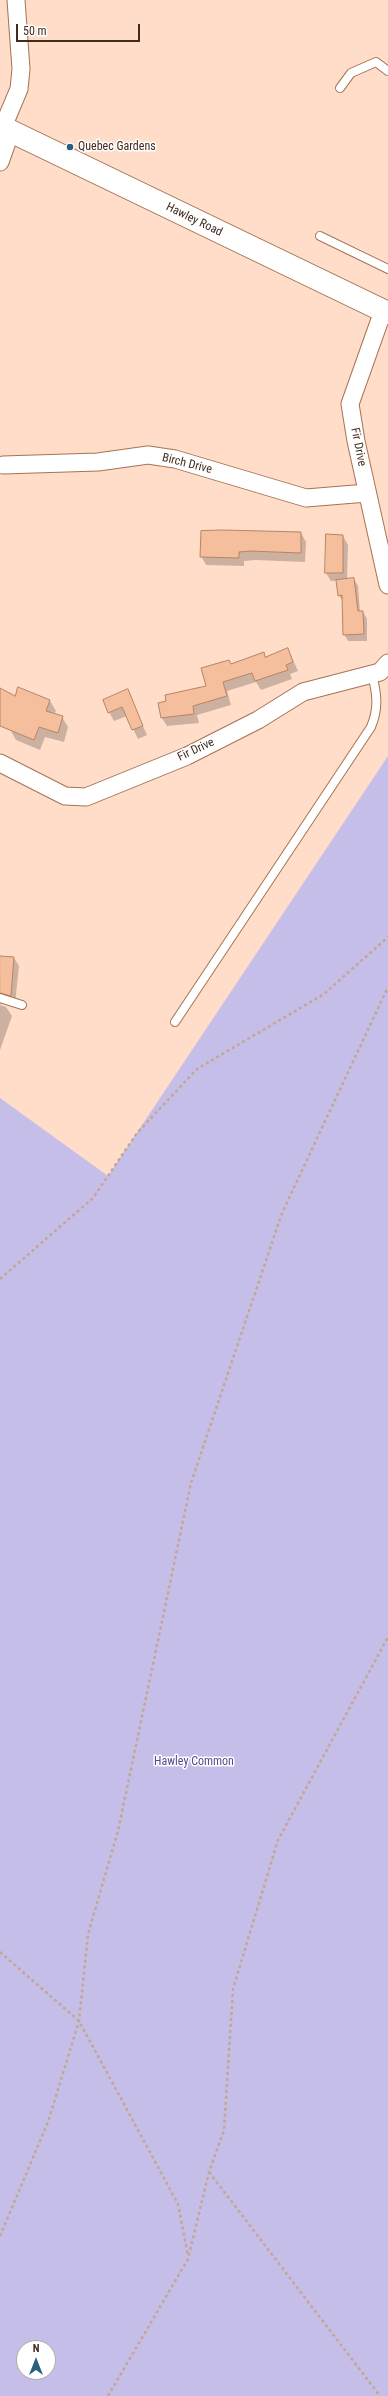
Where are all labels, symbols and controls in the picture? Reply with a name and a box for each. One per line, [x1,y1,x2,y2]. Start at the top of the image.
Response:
scale bar [18,16,142,42]
text: 50 m [23,24,47,38]
place label: Quebec Gardens [78,140,156,154]
marker: Quebec Gardens [65,142,75,152]
street label: Hawley Road [163,200,225,240]
street label: Fir Drive [347,427,369,467]
street label: Birch Drive [161,451,213,477]
street label: Fir Drive [175,735,217,765]
park label: Hawley Common [154,1755,234,1769]
north arrow [16,2340,56,2380]
text: N [33,2342,39,2355]

